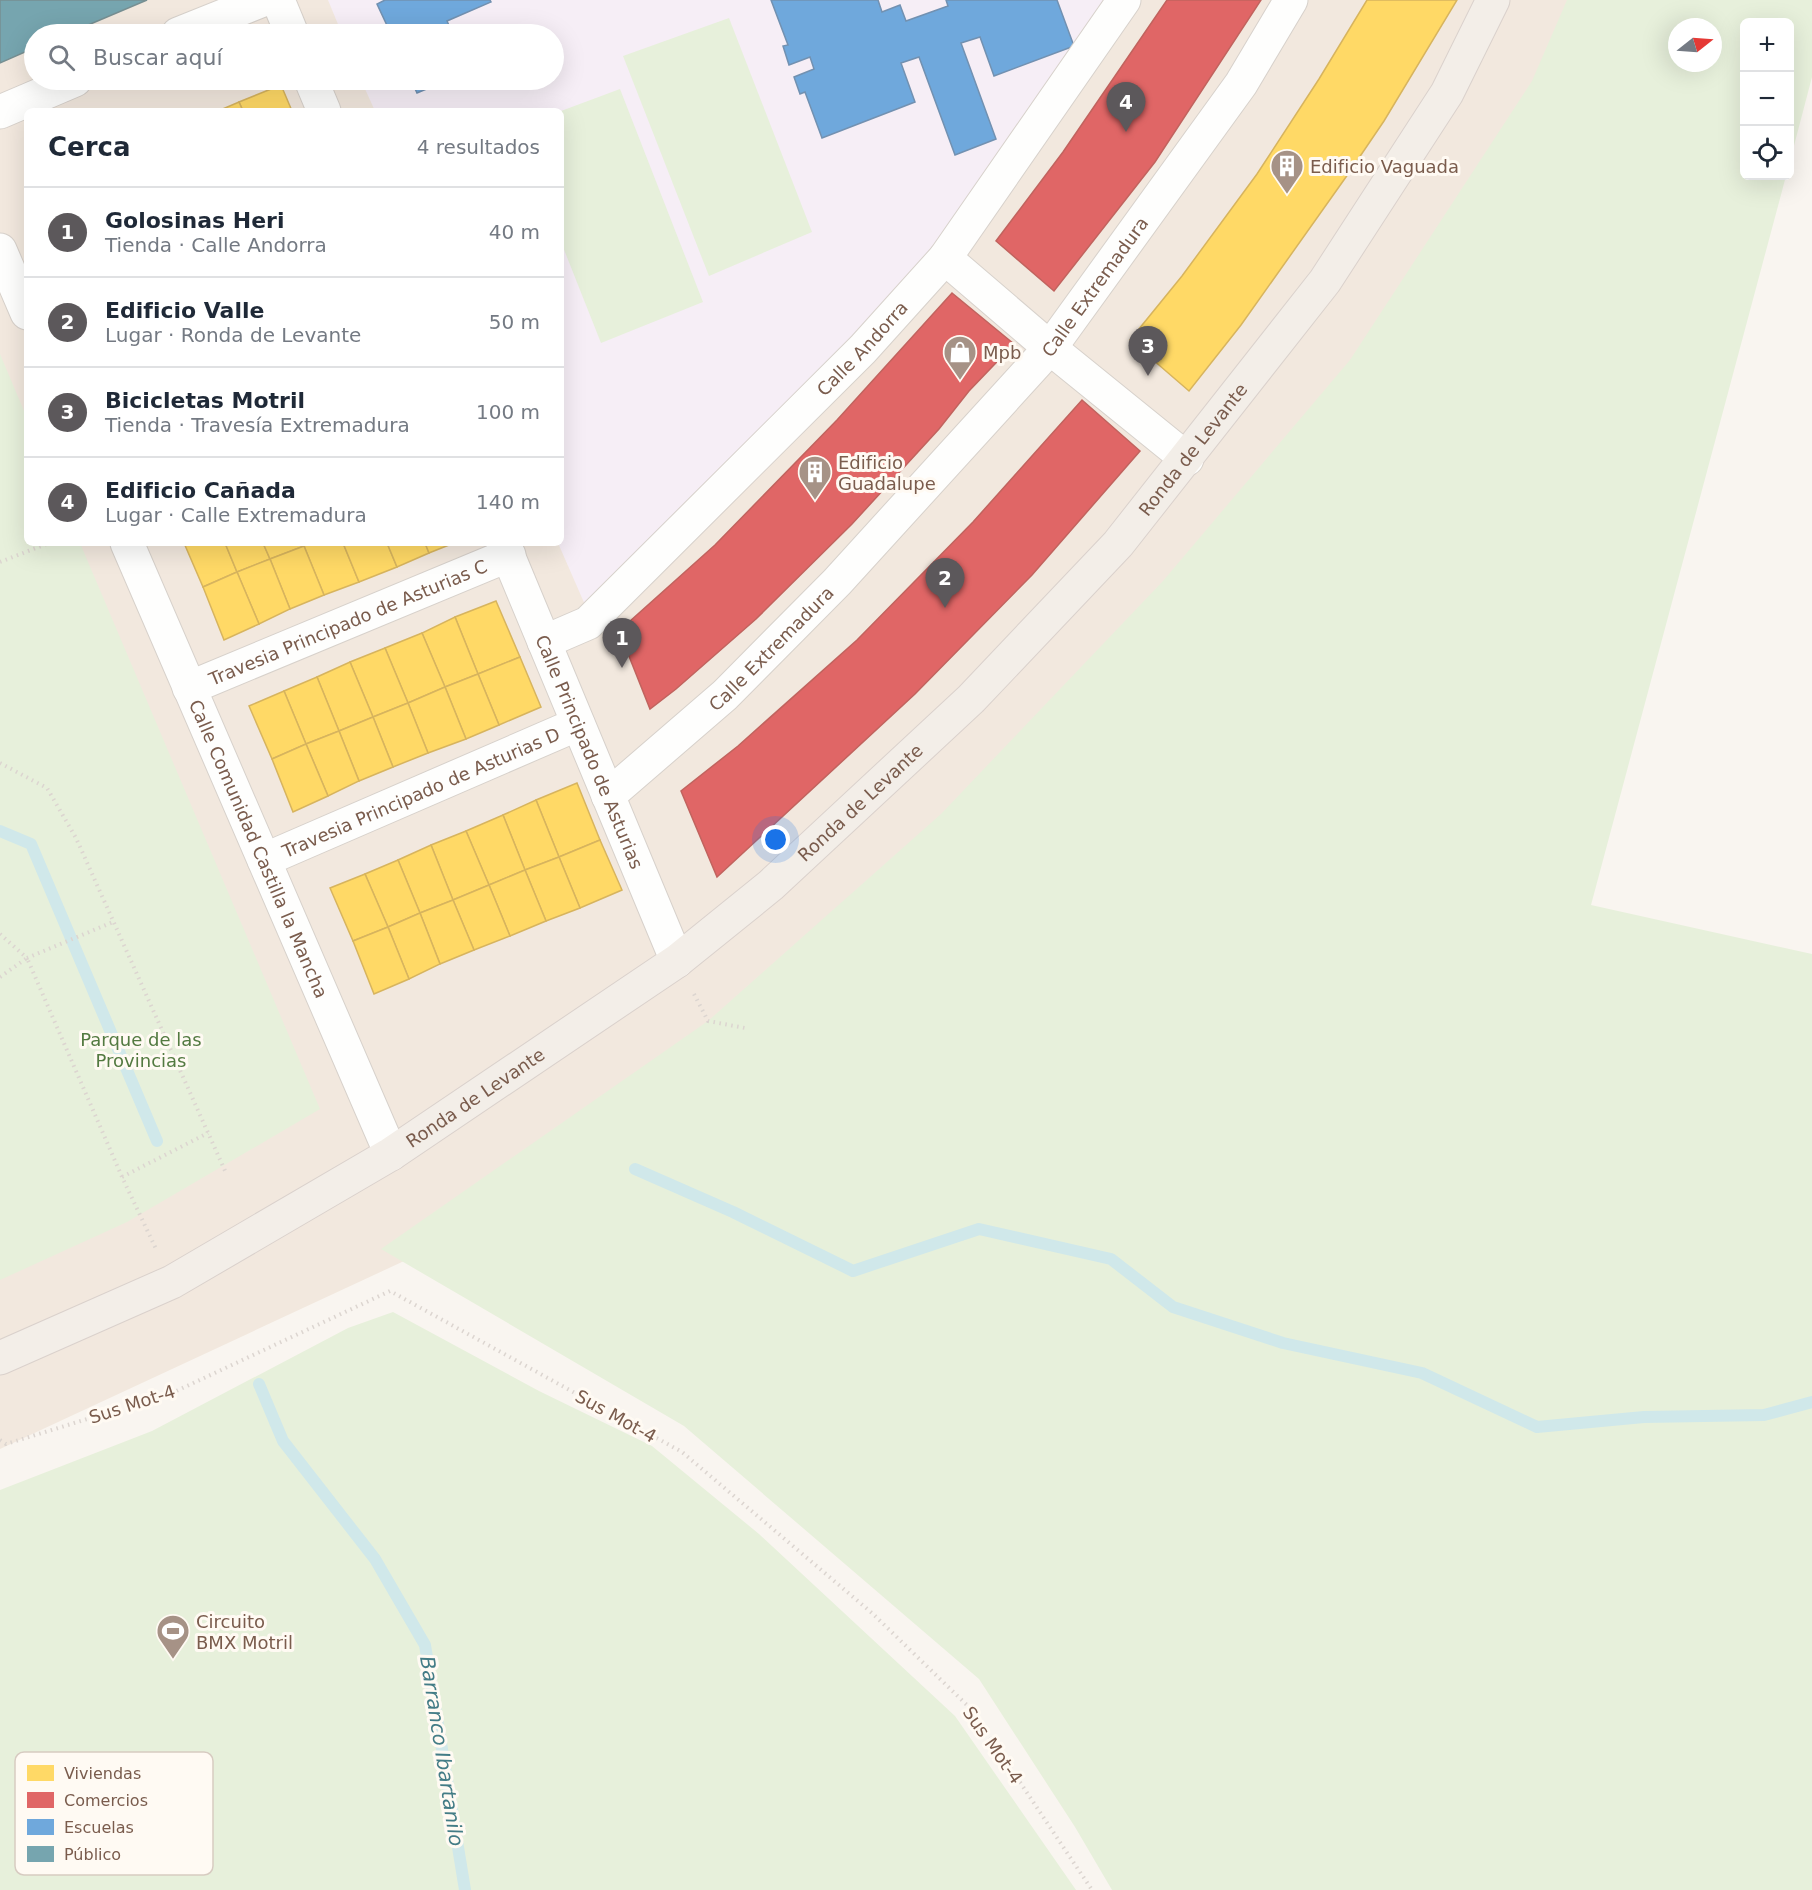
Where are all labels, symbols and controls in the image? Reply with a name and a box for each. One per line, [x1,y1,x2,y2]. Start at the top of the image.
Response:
north arrow [1668,18,1722,72]
map controls [1740,18,1794,180]
button: + [1740,18,1794,72]
search box [24,24,564,90]
icon: search [45,41,78,74]
text: Buscar aquí [93,45,223,70]
button: − [1740,72,1794,126]
pin: 4 [1106,82,1146,132]
button: locate [1740,126,1794,180]
text: Cerca [48,132,131,162]
text: 4 resultados [417,135,540,159]
building icon: Edificio Vaguada [1269,148,1305,195]
place label: Edificio Vaguada [1310,156,1459,177]
text: Golosinas Heri [105,208,284,233]
street label: Calle Extremadura [1037,212,1152,361]
text: 1 [61,220,74,244]
text: 40 m [489,220,540,244]
text: Tienda · Calle Andorra [105,233,327,257]
street label: Calle Andorra [812,297,912,400]
text: Edificio Valle [105,298,264,323]
text: 2 [61,310,74,334]
text: 50 m [489,310,540,334]
text: Lugar · Ronda de Levante [105,323,361,347]
pin: 3 [1128,326,1168,376]
shop icon: Mpb [942,334,978,381]
place label: Mpb [983,342,1021,363]
street label: Ronda de Levante [1134,379,1251,520]
text: Bicicletas Motril [105,388,305,413]
text: 3 [61,400,74,424]
text: 100 m [476,400,540,424]
text: Tienda · Travesía Extremadura [105,413,410,437]
place label: Edificio Guadalupe [838,452,936,494]
building icon: Edificio Guadalupe [797,454,833,501]
text: Edificio Cañada [105,478,296,503]
text: 4 [61,490,74,514]
text: 140 m [476,490,540,514]
text: Lugar · Calle Extremadura [105,503,367,527]
street label: Travesia Principado de Asturias C [205,555,490,689]
pin: 2 [926,558,964,608]
street label: Calle Extremadura [704,582,837,715]
pin: 1 [602,618,642,668]
street label: Calle Principado de Asturias [532,631,648,872]
street label: Calle Comunidad Castilla la Mancha [185,696,333,1001]
street label: Travesia Principado de Asturias D [278,723,563,862]
street label: Ronda de Levante [793,739,927,865]
your location [761,825,790,854]
park label: Parque de las Provincias [80,1029,202,1071]
street label: Ronda de Levante [402,1043,548,1152]
street label: Sus Mot-4 [86,1380,178,1428]
street label: Sus Mot-4 [572,1385,660,1447]
place label: Circuito BMX Motril [196,1611,293,1653]
sports icon: Circuito BMX Motril [155,1613,191,1660]
water label: Barranco Ibartanilo [415,1654,469,1848]
street label: Sus Mot-4 [959,1702,1027,1788]
legend [15,1752,213,1875]
text: Viviendas [64,1764,141,1783]
text: Comercios [64,1791,148,1810]
text: Escuelas [64,1818,134,1837]
text: Público [64,1845,121,1864]

